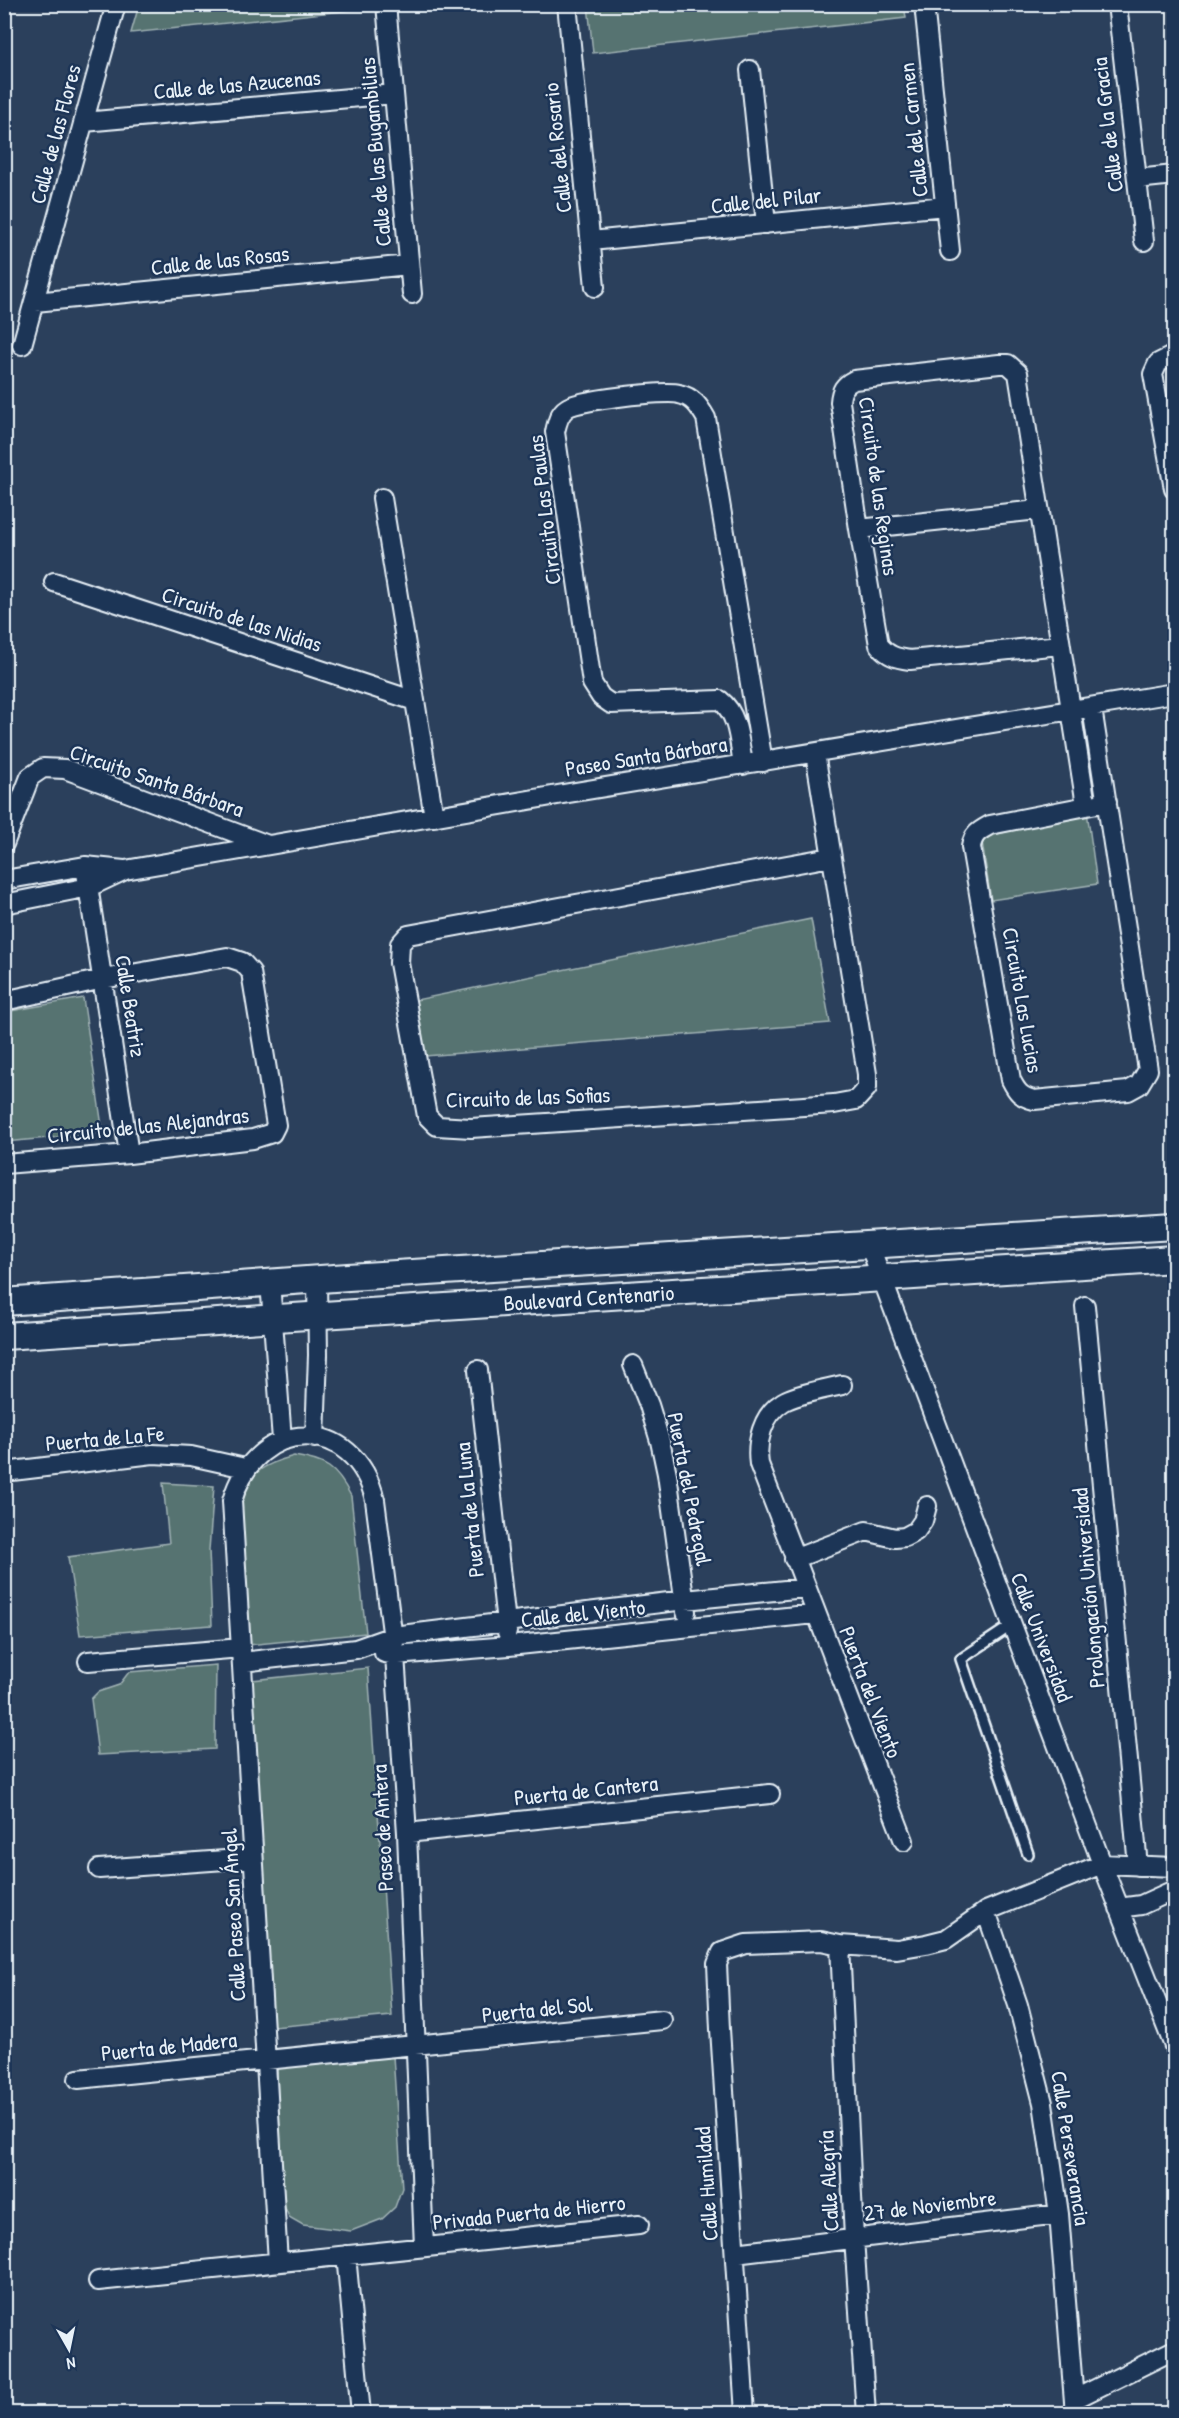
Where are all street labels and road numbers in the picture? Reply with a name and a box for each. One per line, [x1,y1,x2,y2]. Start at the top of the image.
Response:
street label: Calle de la Gracia [1084,55,1130,194]
street label: Calle de las Bugambilias [352,56,398,248]
street label: Calle de las Flores [22,61,88,207]
street label: Calle del Carmen [891,61,935,199]
street label: Calle de las Azucenas [152,62,322,106]
street label: Calle del Rosario [535,81,579,214]
street label: Calle del Pilar [709,179,823,221]
street label: Calle de las Rosas [149,238,291,282]
street label: Circuito de las Reginas [852,395,906,577]
street label: Circuito Las Paulas [520,433,568,587]
street label: Circuito de las Nidias [158,579,326,659]
street label: Paseo Santa Bárbara [563,728,729,784]
street label: Circuito Santa Bárbara [66,736,248,824]
street label: Circuito Las Lucias [995,925,1051,1075]
street label: Calle Beatriz [108,953,154,1059]
street label: Circuito de las Sofias [445,1079,611,1115]
street label: Circuito de las Alejandras [46,1099,250,1151]
street label: Boulevard Centenario [502,1277,675,1318]
street label: Puerta del Pedregal [660,1410,720,1568]
street label: Puerta de La Fe [44,1418,166,1458]
street label: Puerta de la Luna [447,1441,491,1579]
street label: Prolongación Universidad [1064,1486,1112,1689]
street label: Calle Universidad [1004,1568,1081,1706]
street label: Calle del Viento [519,1592,647,1634]
street label: Puerta del Viento [832,1622,910,1762]
street label: Paseo de Antera [364,1764,400,1892]
street label: Puerta de Cantera [513,1768,660,1812]
street label: Calle Paseo San Ángel [213,1828,253,2002]
street label: Puerta del Sol [480,1988,594,2030]
street label: Puerta de Madera [100,2024,239,2068]
street label: Calle Perseverancia [1044,2069,1098,2228]
street label: Calle Humildad [687,2125,725,2242]
street label: Calle Alegría [810,2129,846,2232]
street label: 27 de Noviembre [862,2182,998,2228]
street label: Privada Puerta de Hierro [431,2187,627,2237]

